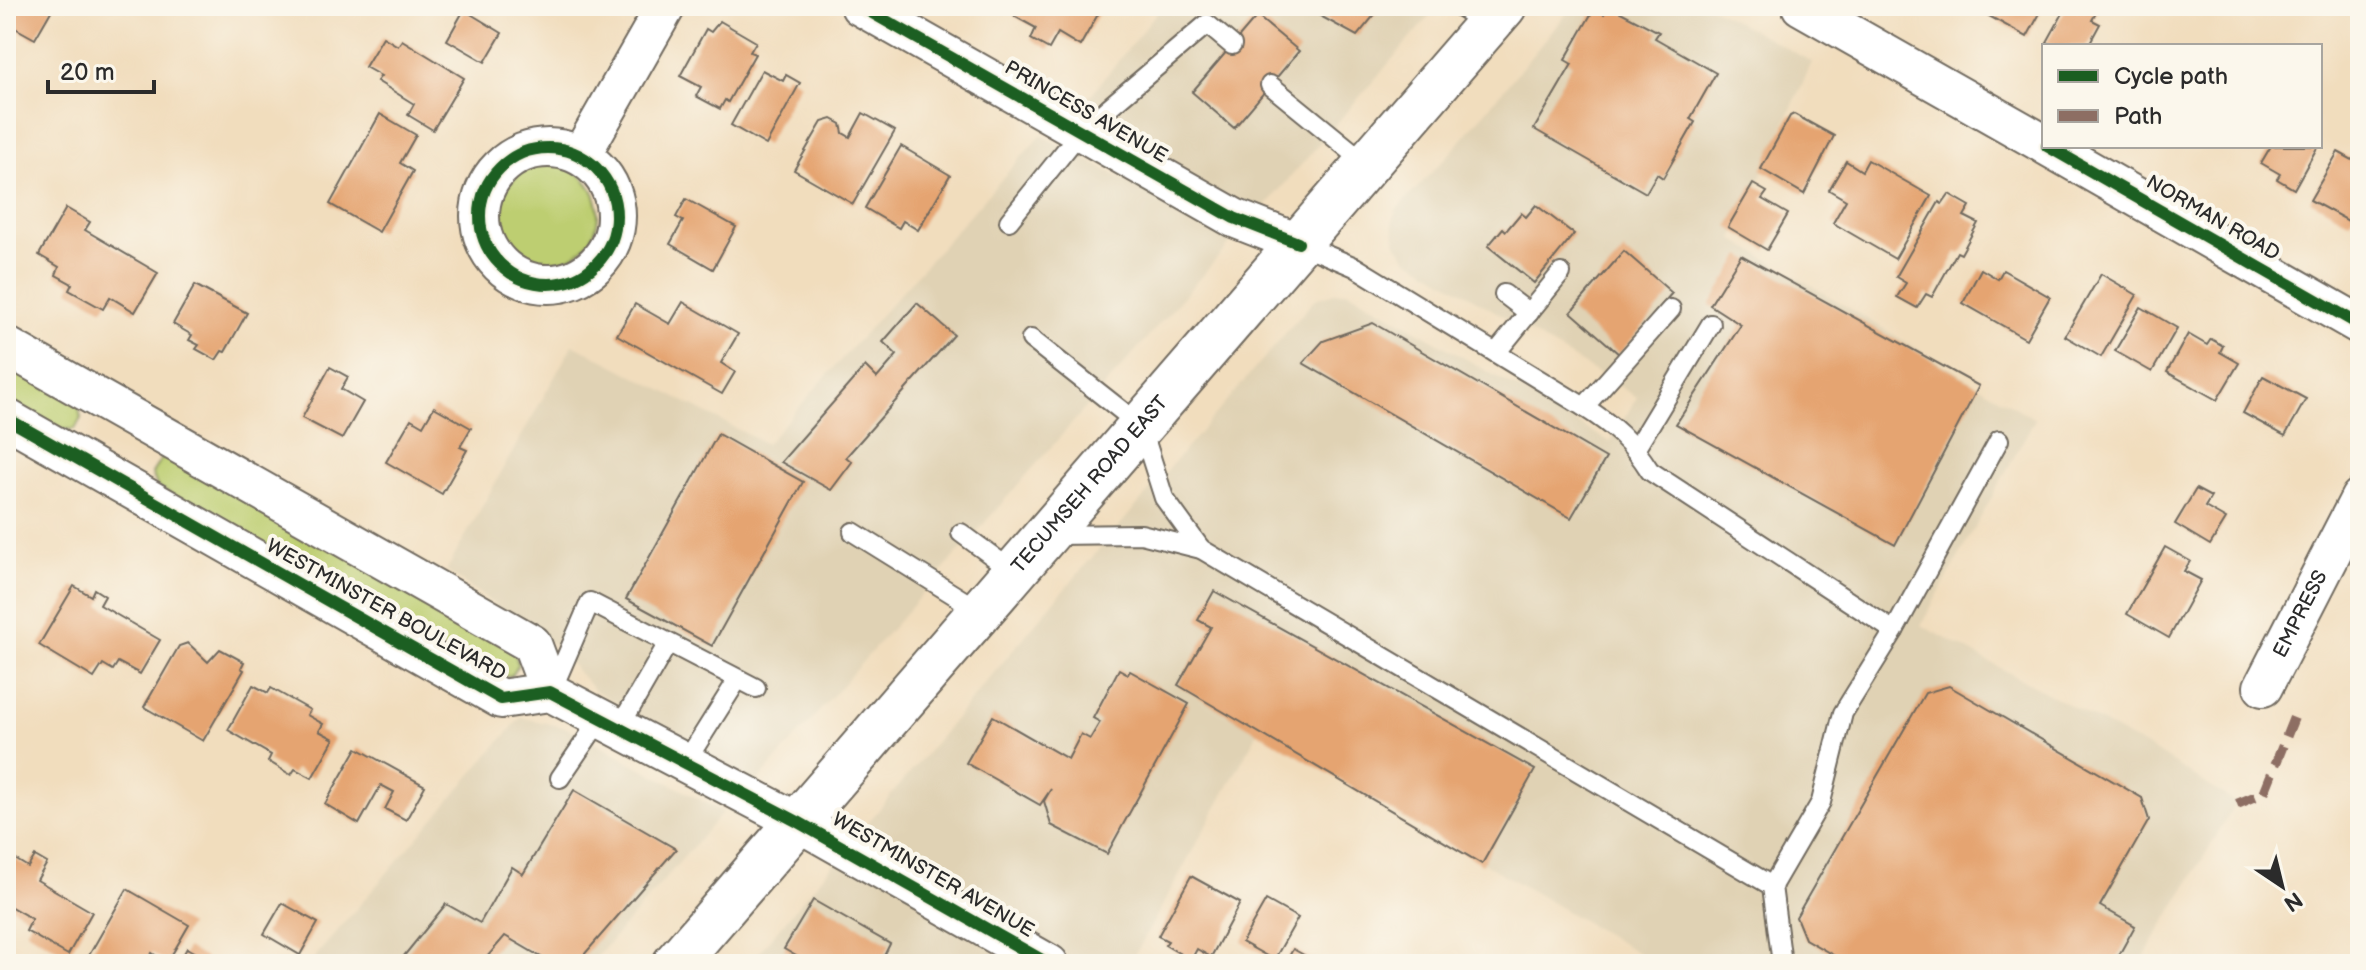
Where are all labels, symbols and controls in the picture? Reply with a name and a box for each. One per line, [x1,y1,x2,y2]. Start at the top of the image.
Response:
scale bar [48,44,154,94]
legend [2042,44,2322,148]
street label: PRINCESS AVENUE [1000,56,1172,168]
text: 20 m [60,58,115,87]
text: Cycle path [2114,62,2228,91]
text: Path [2114,102,2162,131]
street label: NORMAN ROAD [2142,170,2284,266]
street label: TECUMSEH ROAD EAST [1007,391,1173,578]
street label: WESTMINSTER BOULEVARD [262,534,510,686]
street label: EMPRESS [2268,566,2333,662]
street label: WESTMINSTER AVENUE [828,807,1038,943]
north arrow [2242,846,2322,926]
text: N [2278,885,2307,917]

